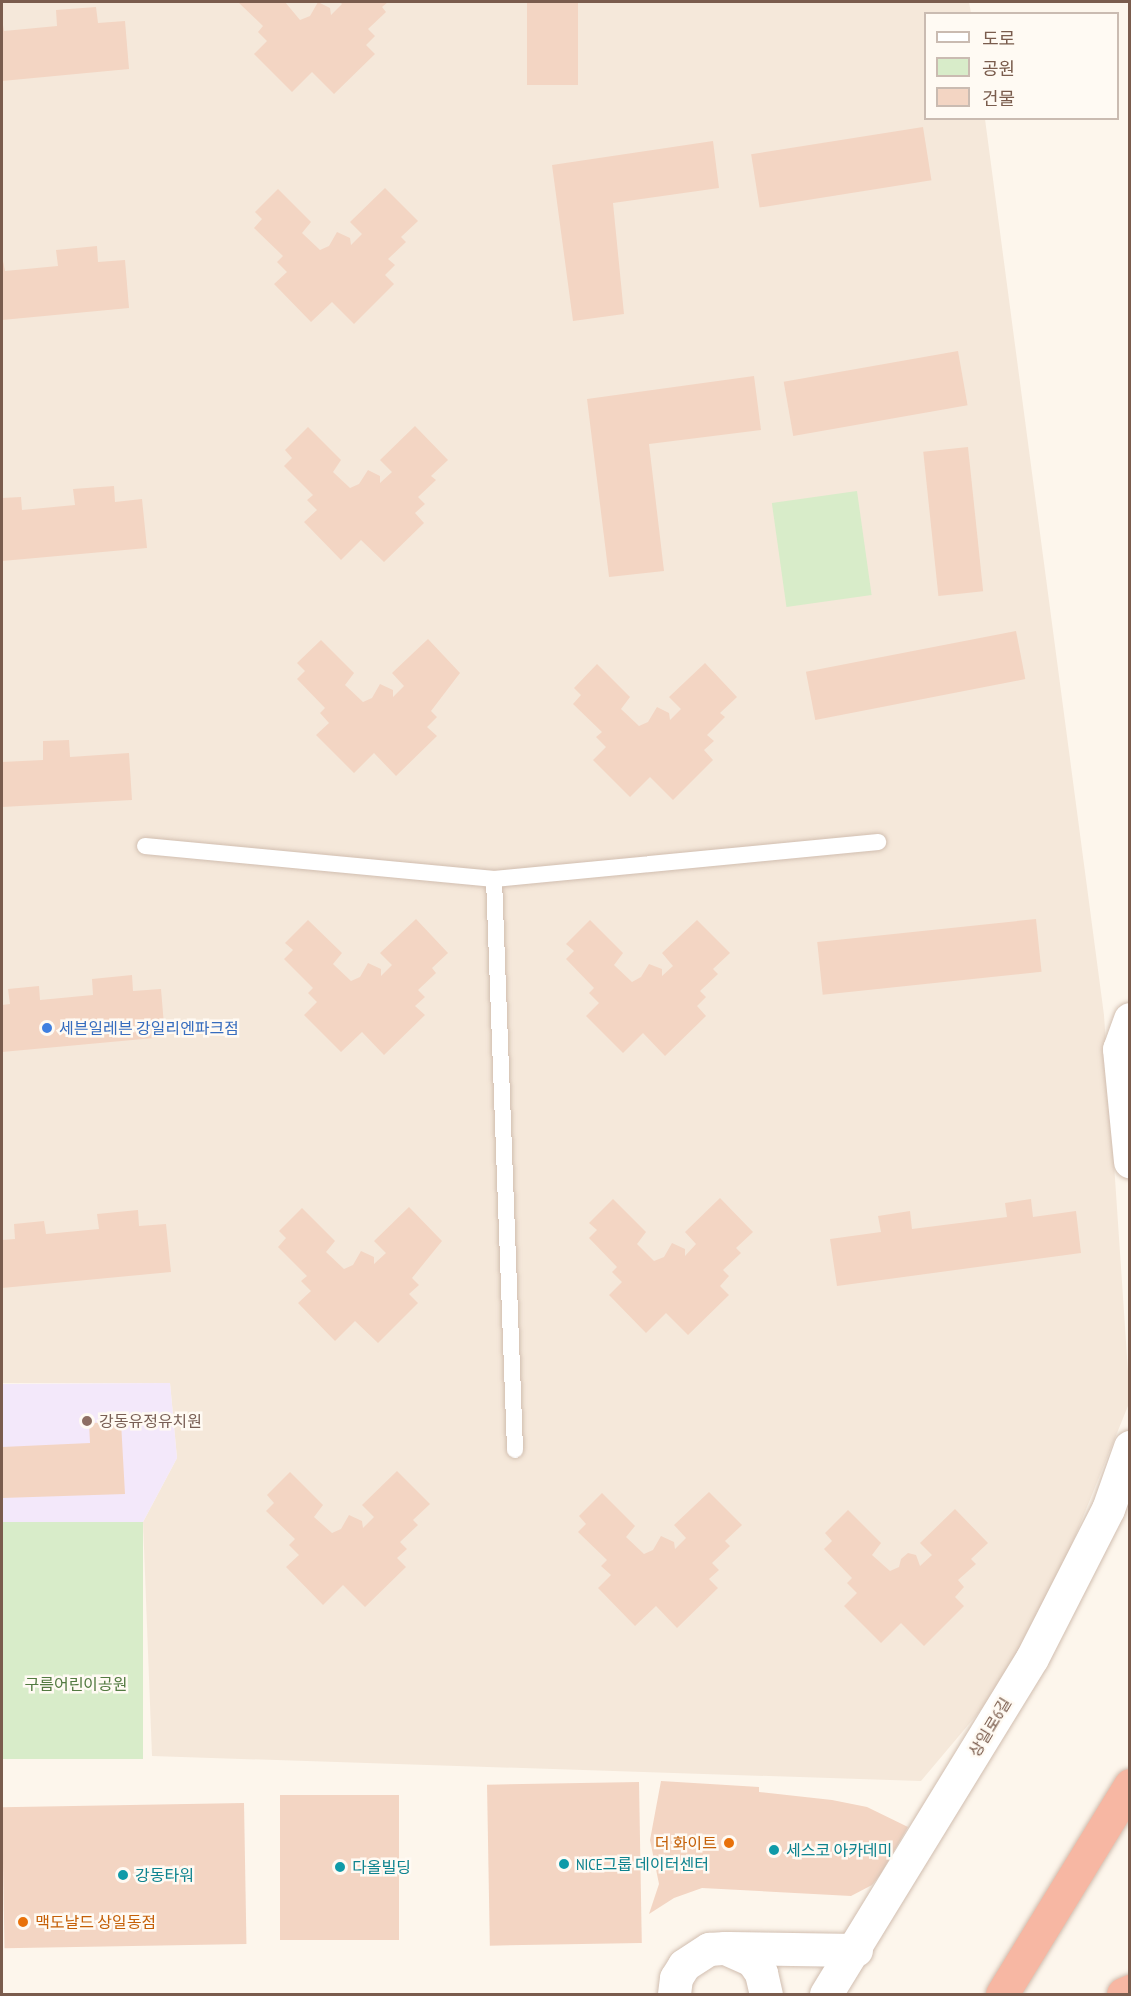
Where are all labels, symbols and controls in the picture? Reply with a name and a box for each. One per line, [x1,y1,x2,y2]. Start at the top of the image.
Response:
legend [924,12,1119,120]
text: 도로 [982,27,1015,50]
text: 공원 [982,57,1015,80]
text: 건물 [982,87,1015,110]
place label: 세븐일레븐 강일리엔파크점 [59,1018,239,1038]
marker: 세븐일레븐 강일리엔파크점 [40,1021,54,1035]
place label: 강동유정유치원 [99,1411,202,1431]
marker: 강동유정유치원 [80,1414,94,1428]
park label: 구름어린이공원 [24,1674,128,1694]
street label: 상일로6길 [965,1694,1015,1760]
place label: 더 화이트 [655,1833,717,1853]
marker: 더 화이트 [722,1836,736,1850]
place label: 세스코 아카데미 [786,1840,892,1860]
marker: 세스코 아카데미 [767,1843,781,1857]
place label: NICE그룹 데이터센터 [576,1854,709,1874]
place label: 다올빌딩 [352,1857,411,1877]
marker: NICE그룹 데이터센터 [557,1857,571,1871]
marker: 다올빌딩 [333,1860,347,1874]
place label: 강동타워 [135,1865,194,1885]
marker: 강동타워 [116,1868,130,1882]
place label: 맥도날드 상일동점 [35,1912,156,1932]
marker: 맥도날드 상일동점 [16,1915,30,1929]

